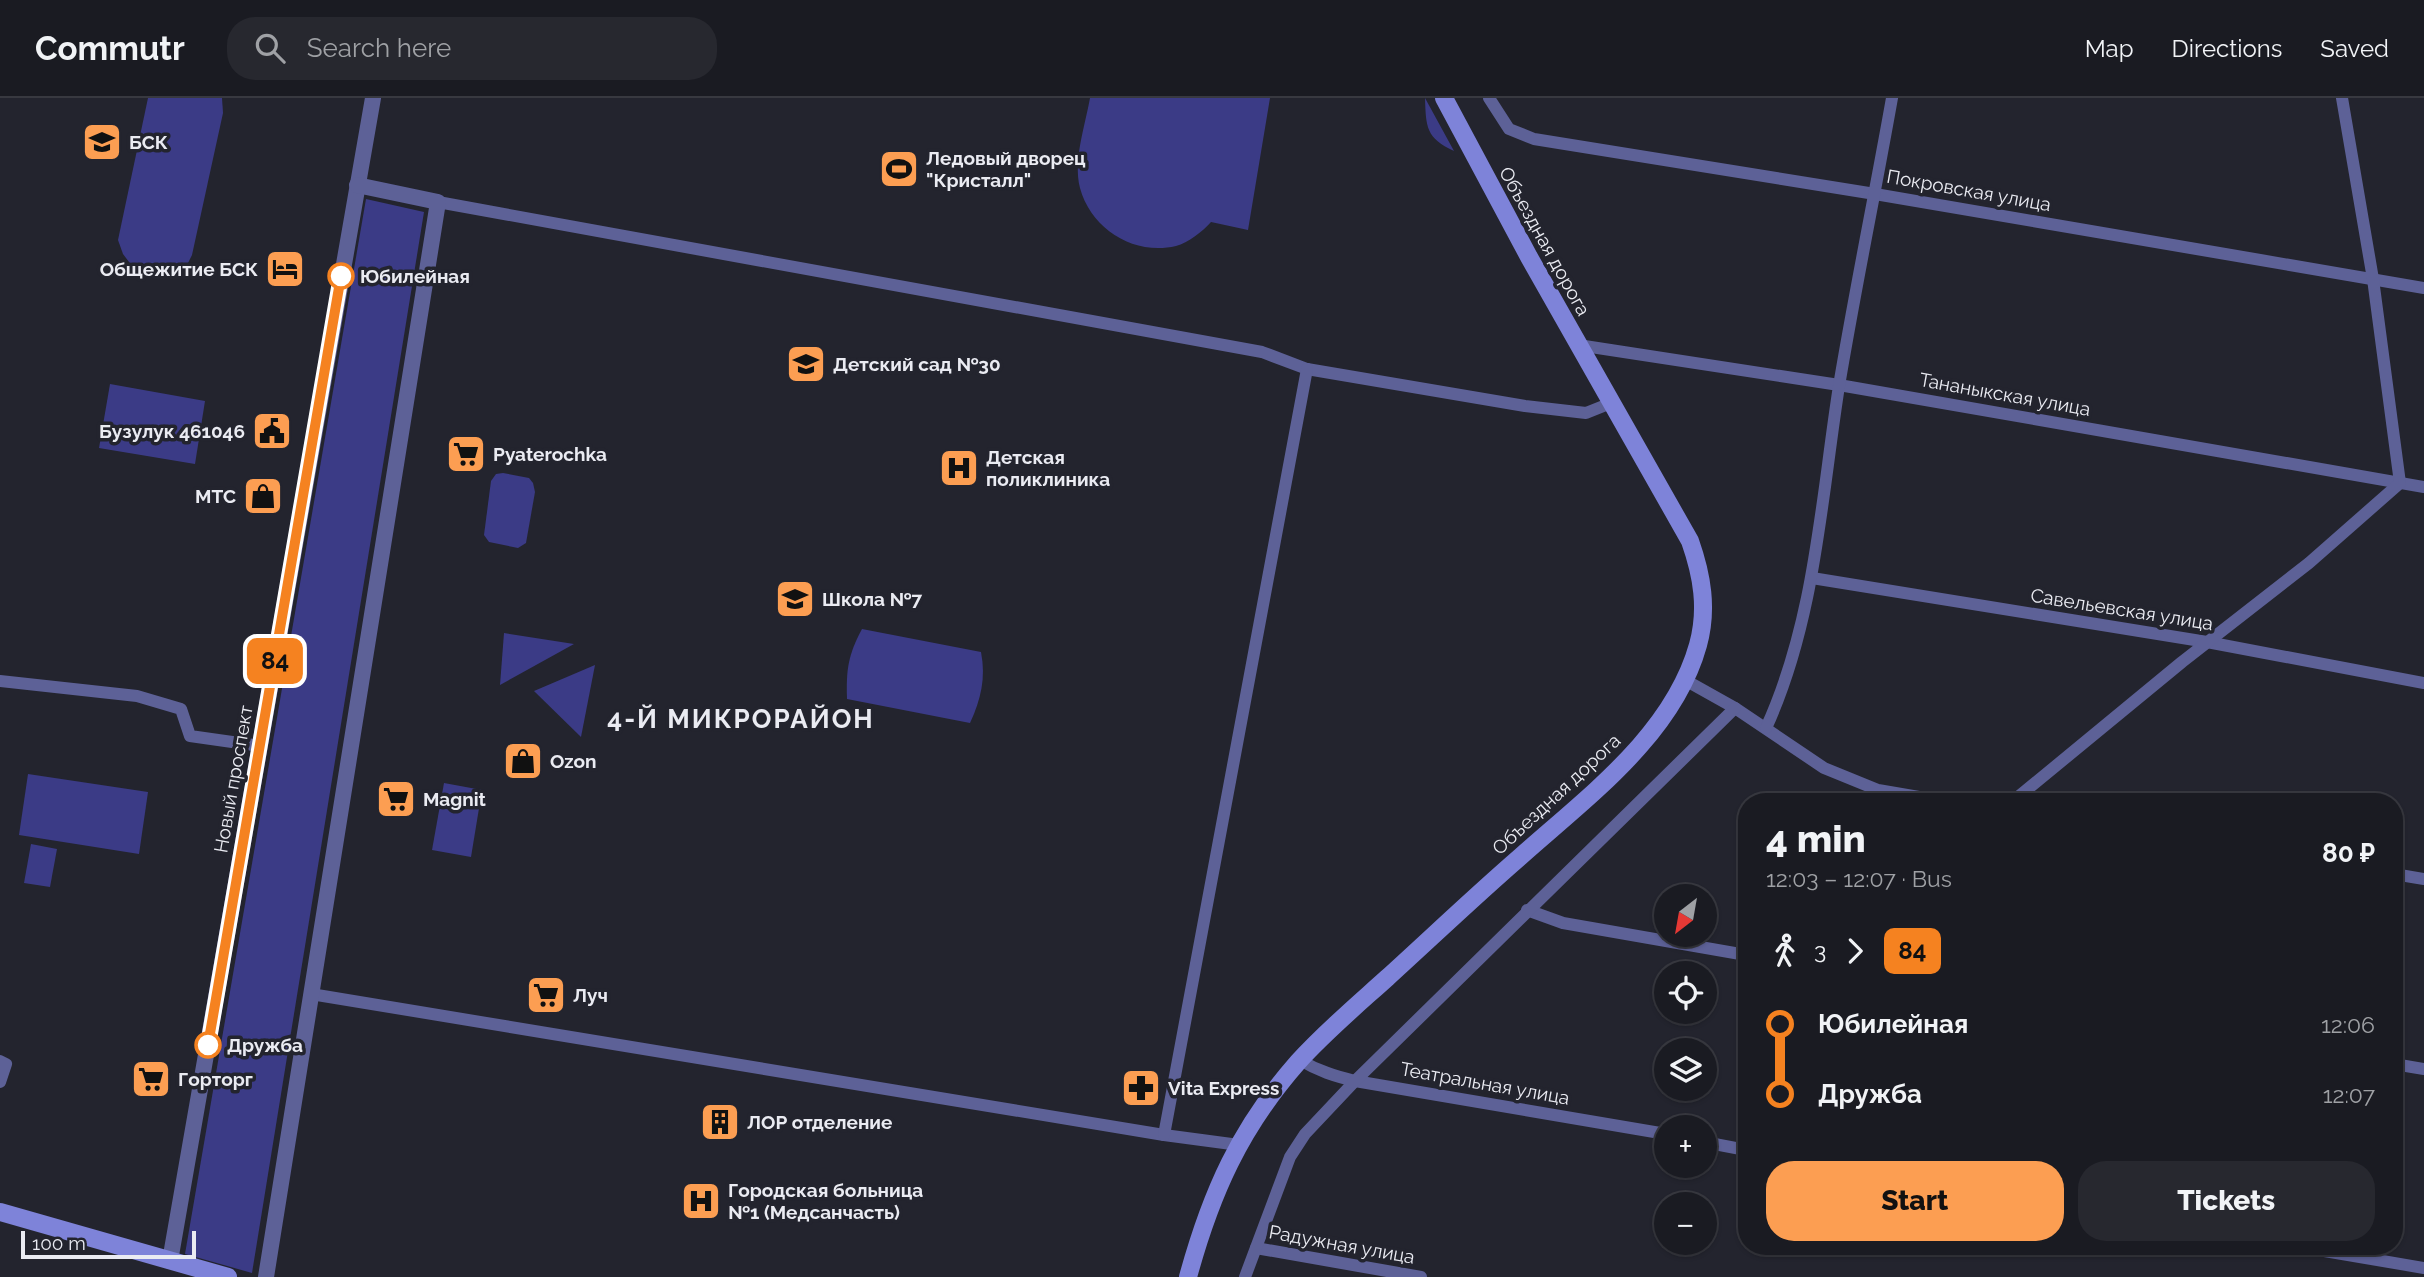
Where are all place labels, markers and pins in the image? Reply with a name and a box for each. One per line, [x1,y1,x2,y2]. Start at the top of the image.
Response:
school or university icon: БСК [81,121,123,163]
place label: БСК [129,131,168,153]
place label: Ледовый дворец "Кристалл" [926,147,1086,191]
sports icon: Ледовый дворец "Кристалл" [878,148,920,190]
hotel icon: Общежитие БСК [264,248,306,290]
place label: Общежитие БСК [100,258,258,280]
marker: Юбилейная [328,263,354,289]
place label: Юбилейная [360,265,470,287]
school or university icon: Детский сад №30 [785,343,827,385]
place label: Детский сад №30 [833,353,1001,375]
public building icon: Бузулук 461046 [251,410,293,452]
place label: Бузулук 461046 [99,420,245,442]
supermarket icon: Pyaterochka [445,433,487,475]
place label: Pyaterochka [493,443,607,465]
place label: Детская поликлиника [986,446,1110,490]
hospital icon: Детская поликлиника [938,447,980,489]
shop icon: МТС [242,475,284,517]
place label: МТС [195,485,236,507]
school or university icon: Школа №7 [774,578,816,620]
place label: Школа №7 [822,588,922,610]
shop icon: Ozon [502,740,544,782]
place label: Ozon [550,750,597,772]
supermarket icon: Magnit [375,778,417,820]
place label: Magnit [423,788,487,810]
supermarket icon: Луч [525,974,567,1016]
place label: Луч [573,984,608,1006]
marker: Дружба [195,1032,221,1058]
place label: Дружба [227,1034,303,1056]
supermarket icon: Горторг [130,1058,172,1100]
pharmacy icon: Vita Express [1120,1067,1162,1109]
place label: Горторг [178,1068,253,1090]
place label: Vita Express [1168,1077,1279,1099]
building icon: ЛОР отделение [699,1101,741,1143]
place label: ЛОР отделение [747,1111,892,1133]
place label: Городская больница №1 (Медсанчасть) [728,1179,923,1223]
hospital icon: Городская больница №1 (Медсанчасть) [680,1180,722,1222]

